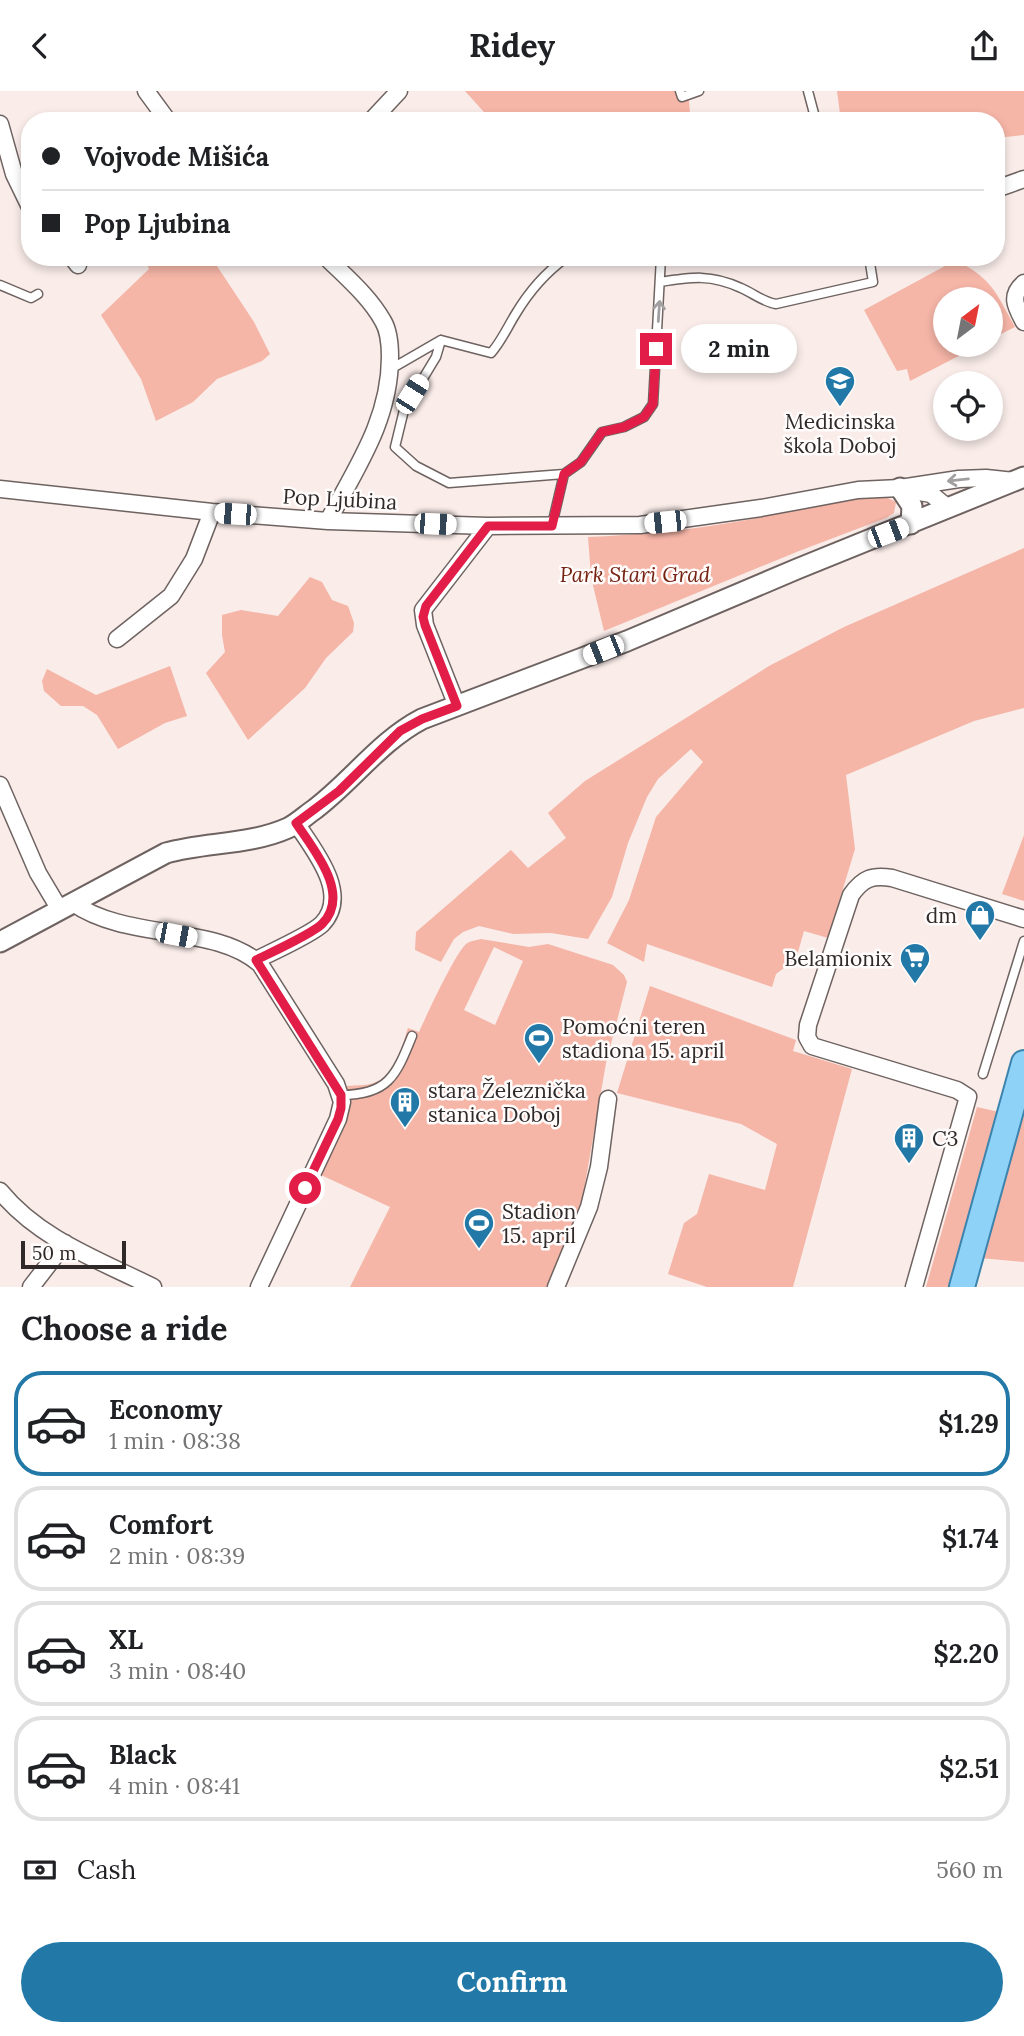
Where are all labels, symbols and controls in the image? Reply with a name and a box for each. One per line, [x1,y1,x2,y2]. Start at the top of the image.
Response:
text: Ridey [469,25,555,66]
icon: back [21,27,59,65]
icon: share [965,27,1003,65]
text: Vojvode Mišića [84,140,269,173]
text: Pop Ljubina [84,207,230,240]
north arrow [933,287,1003,357]
map controls [933,287,1003,441]
one-way arrow [652,300,665,323]
callout: 2 min [680,324,796,373]
route end [640,333,672,365]
text: 2 min [708,334,770,363]
school or university icon: Medicinska škola Doboj [823,364,857,408]
car [392,371,433,417]
button: locate [933,371,1003,441]
place label: Medicinska škola Doboj [783,408,897,459]
one-way arrow [947,473,970,486]
street label: Pop Ljubina [282,483,398,515]
car [214,502,257,526]
car [644,509,687,535]
car [414,513,457,535]
car [865,516,912,550]
park label: Park Stari Grad [560,561,711,588]
car [580,632,627,668]
shop icon: dm [963,898,997,942]
place label: dm [926,902,957,929]
car [154,921,199,949]
supermarket icon: Belamionix [898,941,932,985]
place label: Belamionix [784,945,892,972]
place label: Pomoćni teren stadiona 15. april [562,1013,724,1064]
sports icon: Pomoćni teren stadiona 15. april [522,1021,556,1065]
place label: stara Železnička stanica Doboj [428,1077,586,1128]
building icon: stara Železnička stanica Doboj [388,1085,422,1129]
building icon: C3 [892,1121,926,1165]
place label: C3 [932,1125,958,1152]
route start [289,1172,321,1204]
place label: Stadion 15. april [502,1198,577,1249]
sports icon: Stadion 15. april [462,1206,496,1250]
scale bar [21,1238,126,1270]
text: 50 m [32,1241,76,1265]
text: Choose a ride [21,1308,228,1349]
icon: car [25,1392,88,1455]
text: Economy [109,1393,222,1426]
text: $1.29 [938,1407,999,1440]
text: 1 min · 08:38 [109,1426,241,1455]
icon: car [25,1507,88,1570]
text: Comfort [109,1508,213,1541]
text: $1.74 [942,1522,999,1555]
text: 2 min · 08:39 [109,1541,245,1570]
icon: car [25,1622,88,1685]
text: XL [109,1623,143,1656]
text: $2.20 [933,1637,999,1670]
text: 3 min · 08:40 [109,1656,246,1685]
icon: car [25,1737,88,1800]
text: Black [109,1738,177,1771]
text: $2.51 [939,1752,999,1785]
text: 4 min · 08:41 [109,1771,240,1800]
icon: cash [21,1851,59,1889]
text: Cash [77,1853,136,1886]
text: 560 m [936,1855,1003,1884]
button: Confirm [21,1942,1003,2022]

